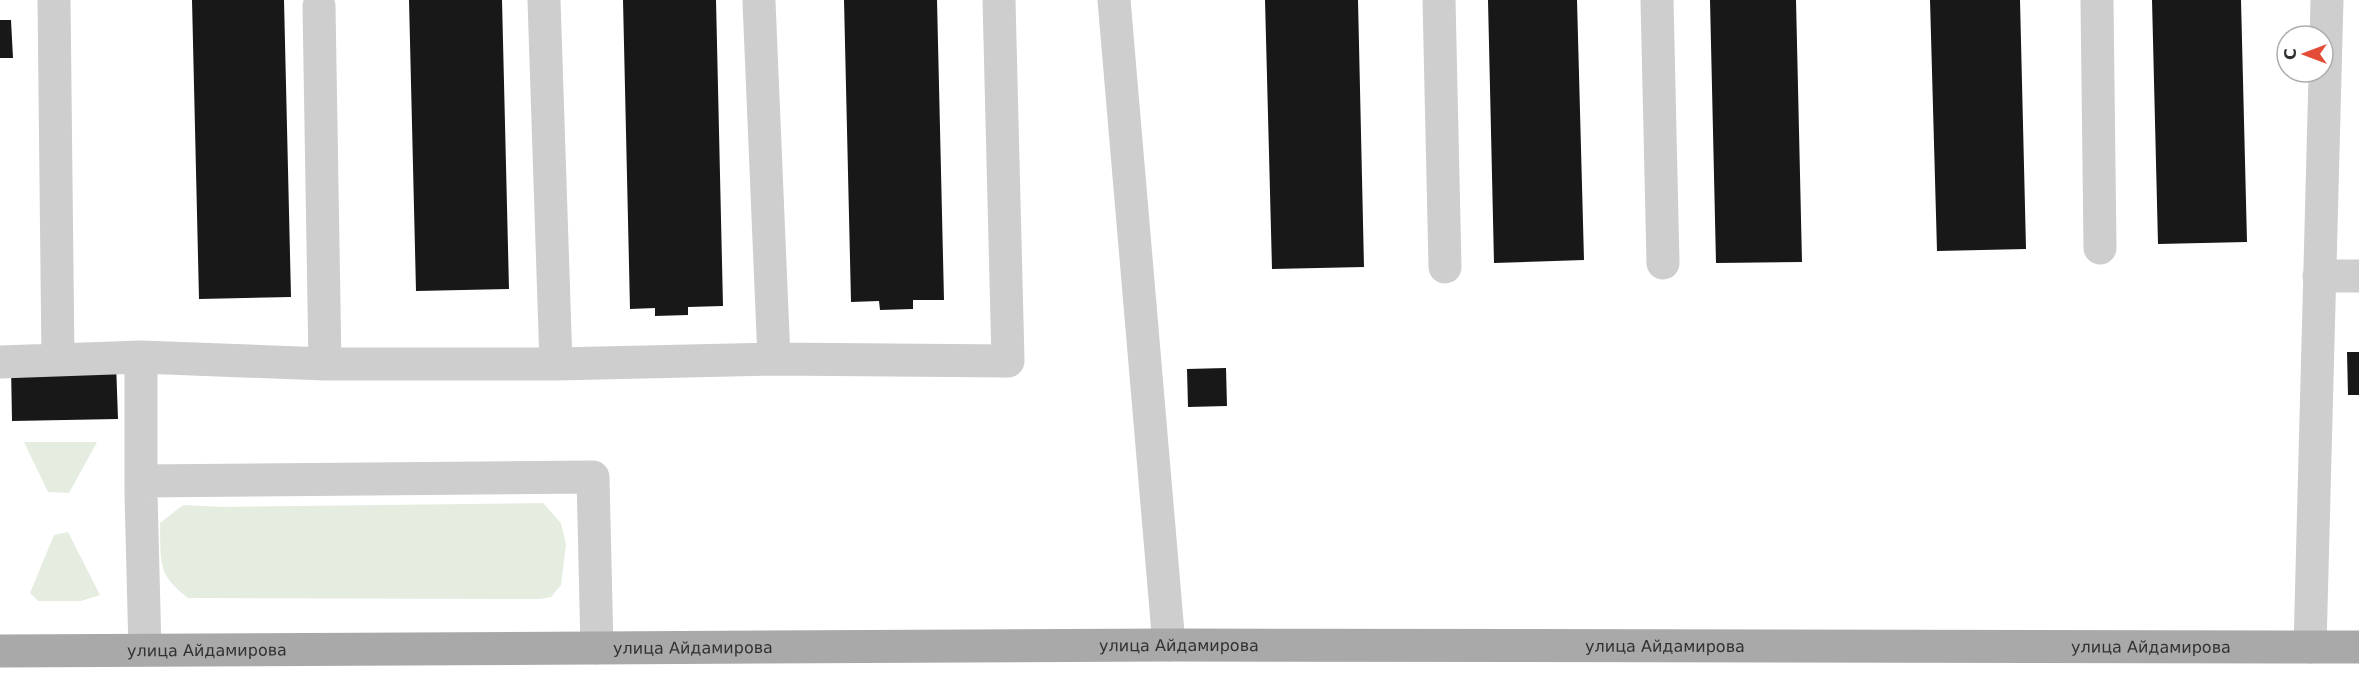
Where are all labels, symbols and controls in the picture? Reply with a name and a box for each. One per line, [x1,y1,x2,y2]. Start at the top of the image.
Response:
north arrow [2275,24,2335,84]
text: С [2281,48,2300,60]
street label: улица Айдамирова [1099,636,1259,655]
street label: улица Айдамирова [1585,637,1745,656]
street label: улица Айдамирова [613,638,773,658]
street label: улица Айдамирова [2071,638,2231,657]
street label: улица Айдамирова [127,641,287,660]

